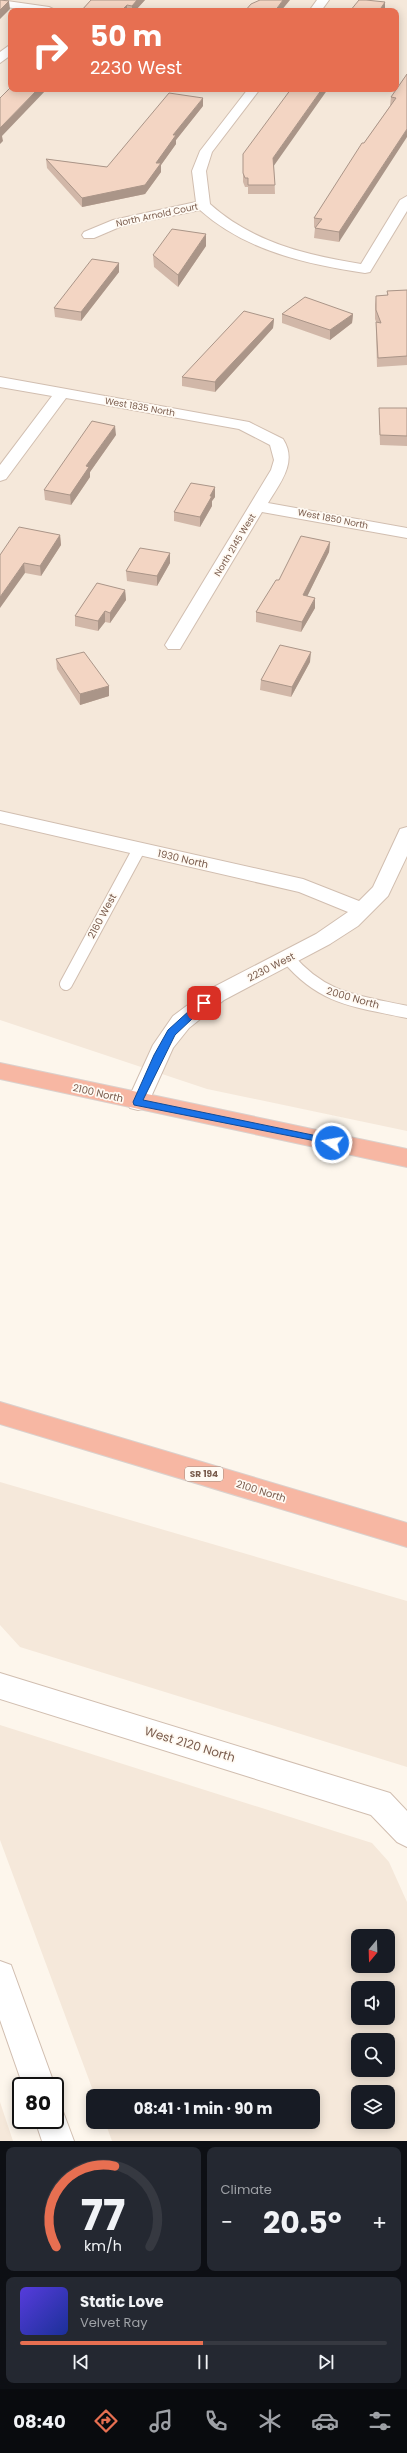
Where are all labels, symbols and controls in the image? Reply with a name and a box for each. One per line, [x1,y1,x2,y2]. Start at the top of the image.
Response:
text: 50 m [90,17,162,56]
icon: right [24,24,76,76]
text: 2230 West [90,55,182,80]
street label: North Arnold Court [115,200,199,230]
street label: West 1835 North [104,395,176,419]
street label: West 1850 North [297,506,369,532]
street label: North 2145 West [212,511,258,579]
street label: 1930 North [156,846,210,872]
street label: 2160 West [84,891,120,941]
street label: 2230 West [245,949,298,985]
street label: 2000 North [325,983,381,1013]
pin [187,986,221,1020]
icon: arrive [193,992,215,1014]
street label: 2100 North [71,1080,125,1106]
position arrow [311,1122,353,1164]
road number: SR 194 [185,1467,223,1481]
street label: 2100 North [234,1476,288,1506]
street label: West 2120 North [143,1722,237,1766]
north arrow [351,1929,395,1973]
map controls [351,1929,395,2129]
button: sound [351,1981,395,2025]
button: search [351,2033,395,2077]
speed limit sign: 80 [12,2077,64,2129]
button: layers [351,2085,395,2129]
text: 08:41 · 1 min · 90 m [134,2098,272,2119]
text: Climate [221,2180,272,2199]
text: 77 [81,2186,126,2245]
text: 20.5° [263,2201,342,2244]
text: − [221,2207,233,2238]
text: + [372,2207,387,2238]
text: km/h [84,2236,122,2256]
text: Static Love [80,2291,164,2312]
text: Velvet Ray [80,2313,148,2332]
icon: previous [70,2351,92,2373]
icon: pause [192,2351,214,2373]
icon: next [315,2351,337,2373]
icon: directions [92,2407,120,2435]
icon: music [147,2407,175,2435]
icon: phone [202,2407,230,2435]
icon: climate [256,2407,284,2435]
icon: car [311,2407,339,2435]
icon: filters [366,2407,394,2435]
text: 08:40 [13,2409,66,2434]

